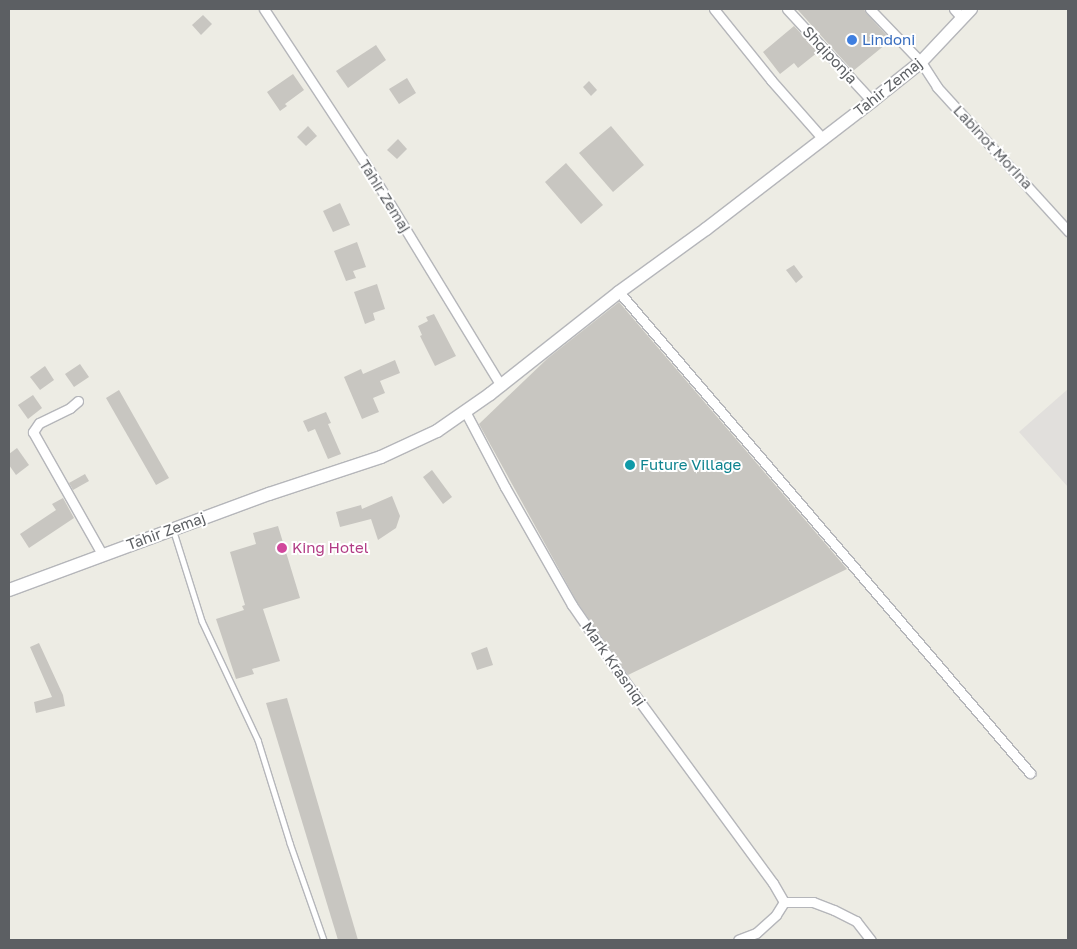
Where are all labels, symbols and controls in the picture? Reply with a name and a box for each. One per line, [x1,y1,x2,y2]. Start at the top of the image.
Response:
street label: Shqiponja [799,23,861,87]
place label: Lindoni [862,31,915,49]
marker: Lindoni [846,34,858,46]
street label: Tahir Zemaj [850,54,926,120]
street label: Labinot Morina [950,101,1036,193]
street label: Tahir Zemaj [356,156,414,236]
place label: Future Village [640,456,741,474]
marker: Future Village [624,459,636,471]
street label: Tahir Zemaj [124,508,208,554]
place label: King Hotel [292,539,368,557]
marker: King Hotel [276,542,288,554]
street label: Mark Krasniqi [578,619,650,709]

